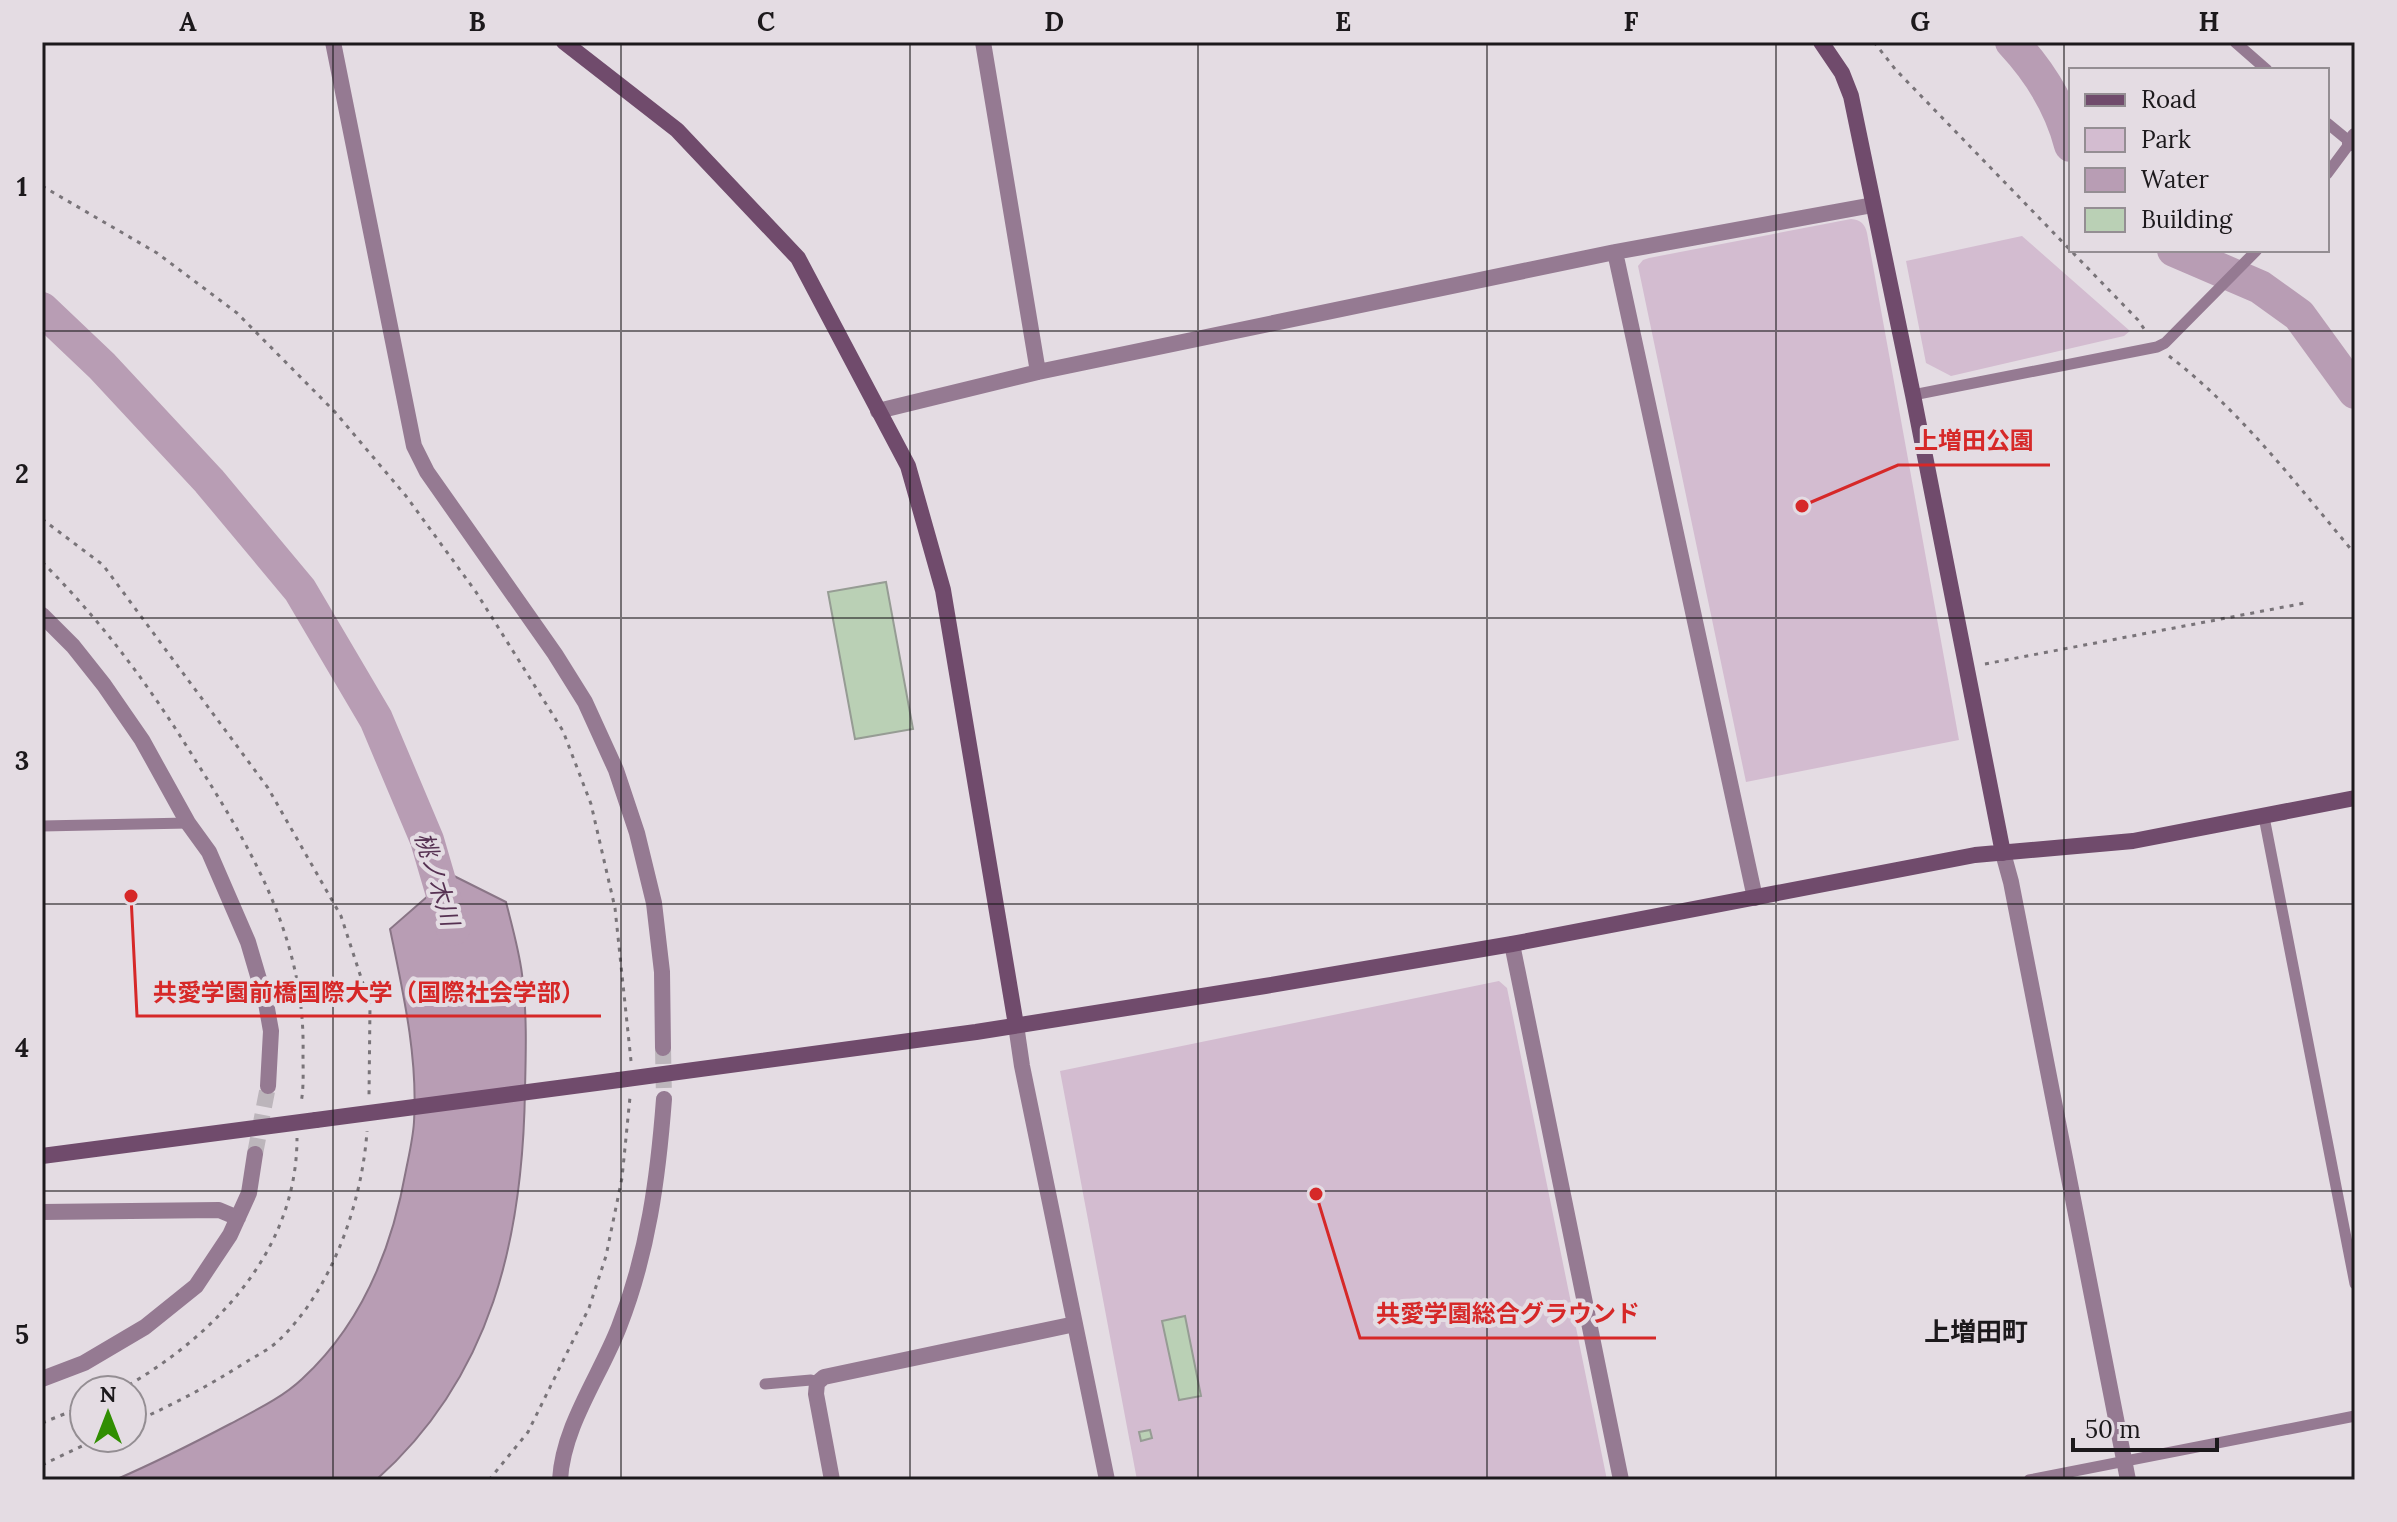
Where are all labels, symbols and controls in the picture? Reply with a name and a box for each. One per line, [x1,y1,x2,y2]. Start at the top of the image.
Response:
text: A [179,5,197,38]
text: B [468,5,486,38]
text: C [757,5,775,38]
text: D [1044,5,1064,38]
text: E [1335,5,1351,38]
text: F [1624,5,1639,38]
text: G [1910,5,1930,38]
text: H [2199,5,2219,38]
legend [2069,68,2329,252]
text: Road [2141,84,2197,115]
text: Park [2141,124,2191,155]
text: Water [2141,164,2209,195]
text: 1 [17,170,27,203]
text: Building [2141,204,2233,235]
callout: 上増田公園 [1898,417,2050,465]
text: 上増田公園 [1914,425,2034,456]
text: 2 [15,457,29,490]
text: 3 [15,744,29,777]
water label: 桃ノ木川 [408,829,467,932]
callout: 共愛学園前橋国際大学（国際社会学部） [137,968,601,1016]
text: 共愛学園前橋国際大学（国際社会学部） [153,977,585,1008]
text: 4 [15,1031,29,1064]
callout: 共愛学園総合グラウンド [1360,1290,1656,1338]
text: 共愛学園総合グラウンド [1376,1298,1640,1329]
district label: 上増田町 [1924,1315,2028,1348]
text: 5 [15,1318,29,1351]
north arrow [68,1374,148,1454]
text: N [99,1380,117,1408]
scale bar [2073,1402,2217,1452]
text: 50 m [2085,1414,2141,1445]

